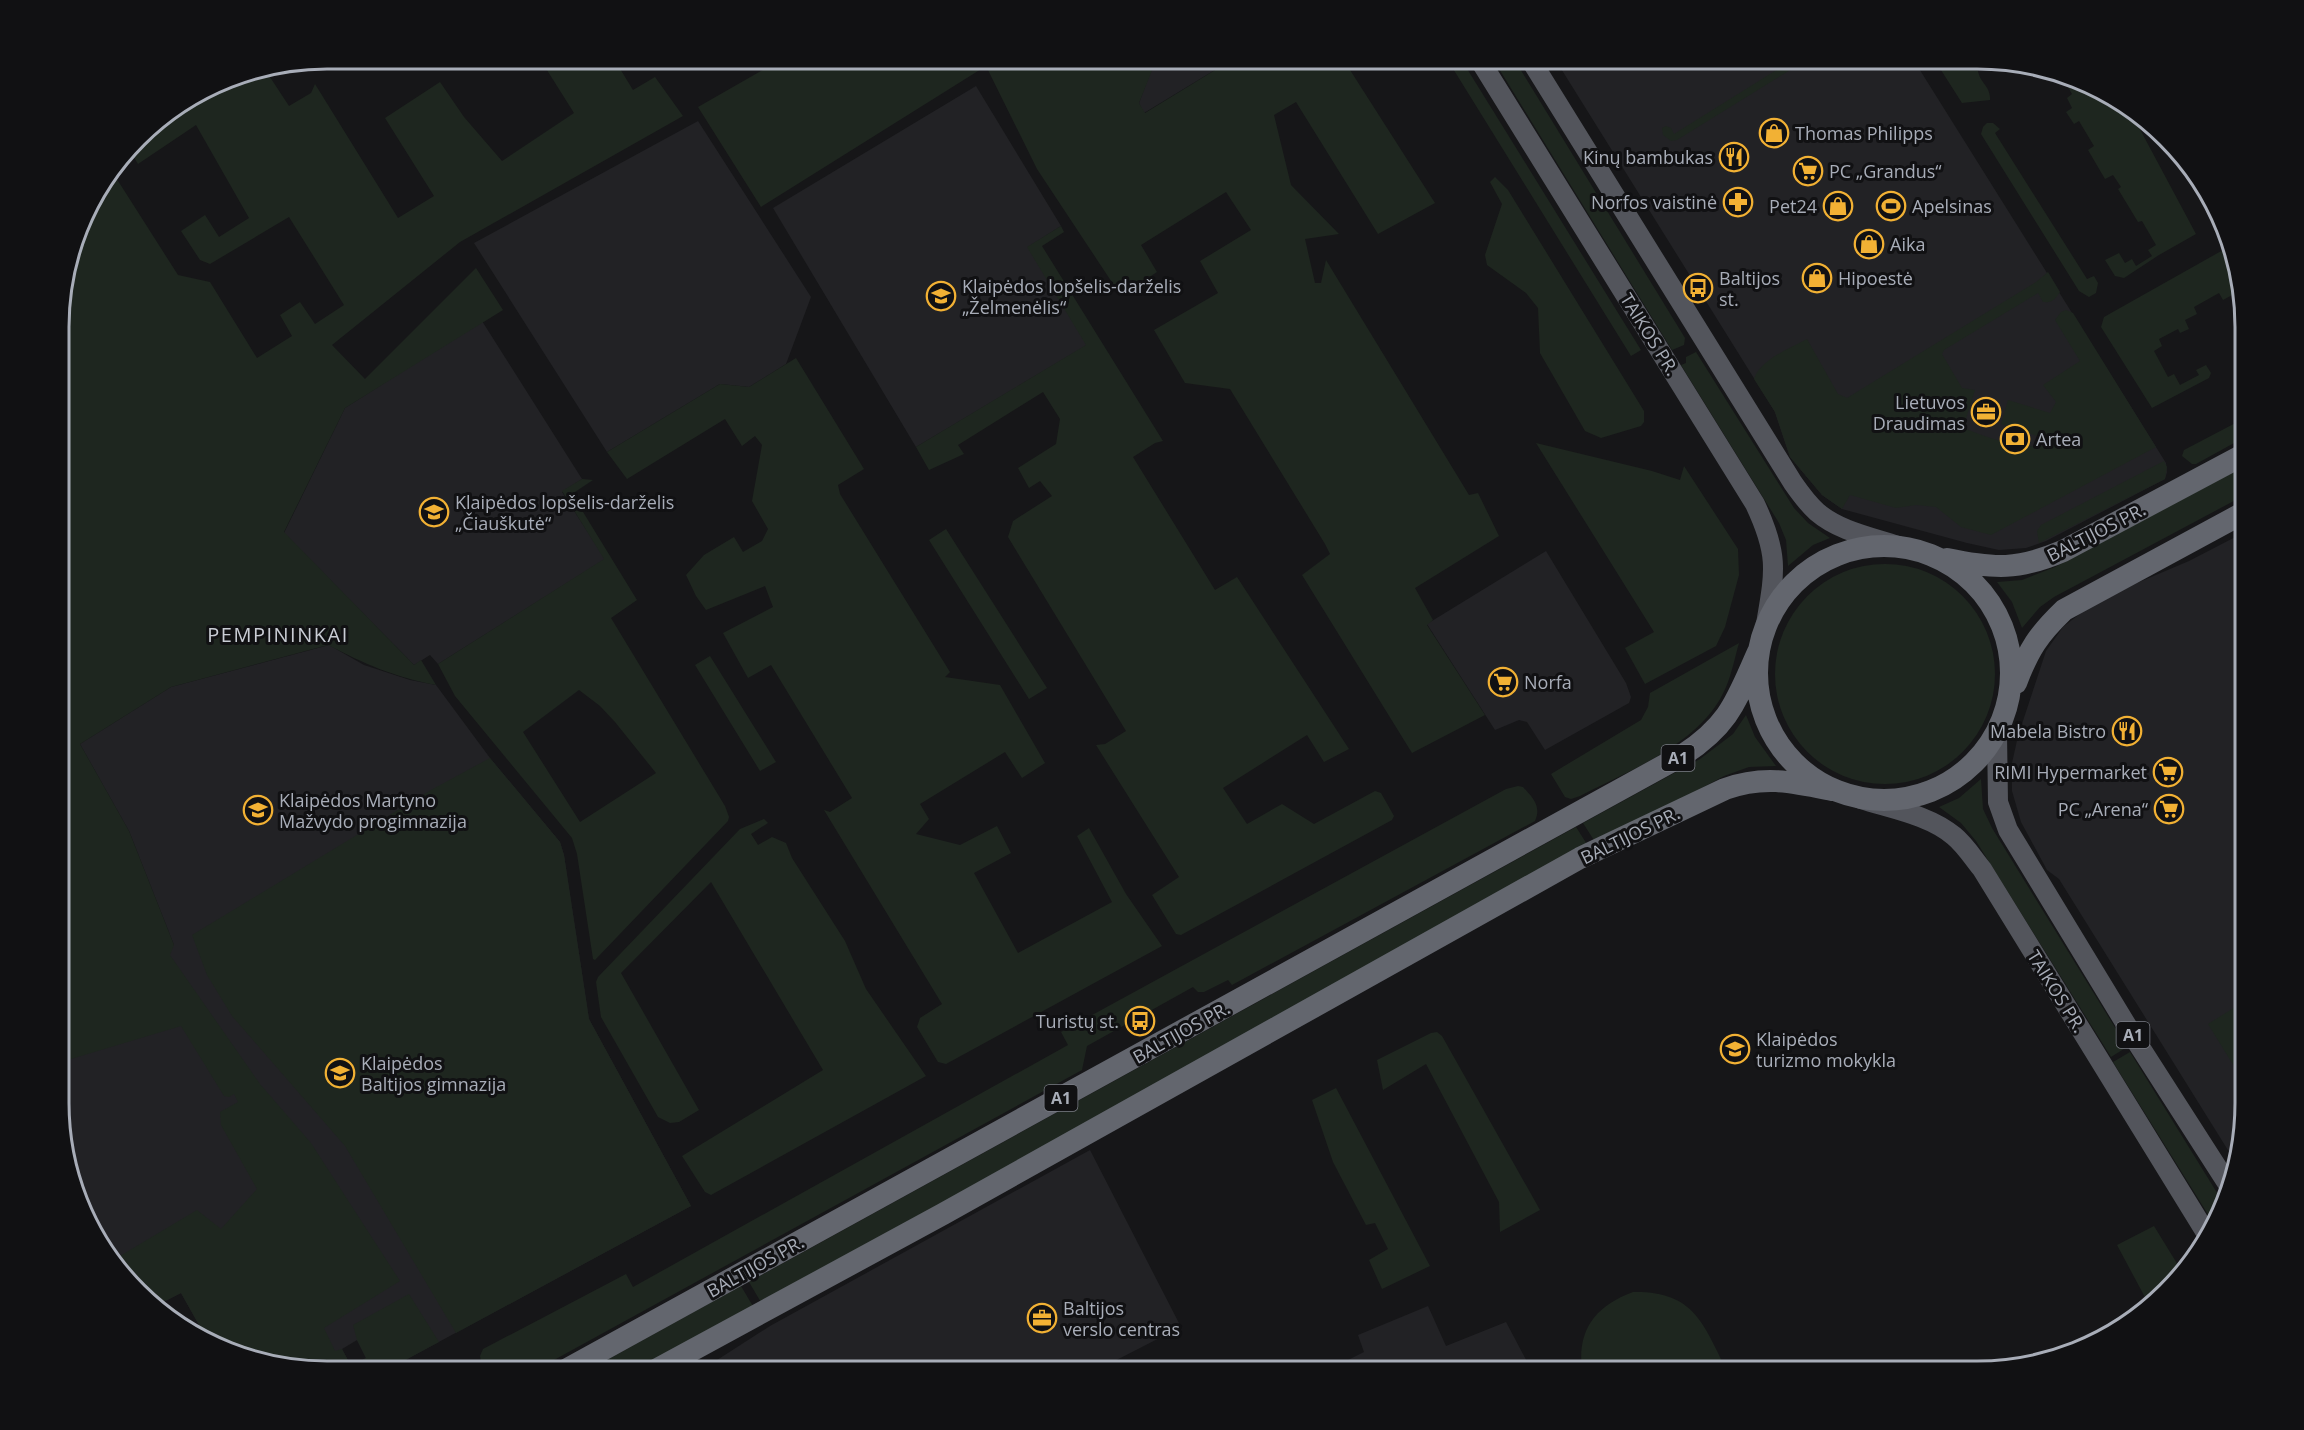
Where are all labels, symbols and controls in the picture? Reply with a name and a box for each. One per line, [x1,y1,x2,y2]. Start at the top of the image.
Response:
shop icon: Thomas Philipps [1758,117,1790,149]
place label: Thomas Philipps [1795,121,1933,145]
restaurant icon: Kinų bambukas [1718,141,1750,173]
place label: Kinų bambukas [1583,145,1713,169]
supermarket icon: PC „Grandus“ [1792,155,1824,187]
place label: PC „Grandus“ [1829,159,1942,183]
pharmacy icon: Norfos vaistinė [1722,186,1754,218]
place label: Norfos vaistinė [1591,190,1717,214]
shop icon: Pet24 [1822,190,1854,222]
sports icon: Apelsinas [1875,190,1907,222]
place label: Pet24 [1769,194,1817,218]
place label: Apelsinas [1912,194,1992,218]
shop icon: Aika [1853,228,1885,260]
place label: Aika [1890,232,1925,256]
shop icon: Hipoestė [1801,262,1833,294]
place label: Baltijos st. [1719,266,1780,311]
place label: Hipoestė [1838,266,1913,290]
bus stop icon: Baltijos st. [1682,272,1714,304]
place label: Klaipėdos lopšelis-darželis „Želmenėlis“ [962,274,1181,319]
school or university icon: Klaipėdos lopšelis-darželis „Želmenėlis“ [925,280,957,312]
street label: TAIKOS PR. [1615,288,1685,380]
place label: Lietuvos Draudimas [1873,390,1965,435]
office icon: Lietuvos Draudimas [1970,396,2002,428]
bank icon: Artea [1999,423,2031,455]
place label: Artea [2036,427,2081,451]
place label: Klaipėdos lopšelis-darželis „Čiauškutė“ [455,490,674,535]
school or university icon: Klaipėdos lopšelis-darželis „Čiauškutė“ [418,496,450,528]
street label: BALTIJOS PR. [2043,497,2149,567]
district label: PEMPININKAI [207,621,349,648]
supermarket icon: Norfa [1487,666,1519,698]
place label: Norfa [1524,670,1572,694]
restaurant icon: Mabela Bistro [2111,715,2143,747]
place label: Mabela Bistro [1990,719,2106,743]
road number: A1 [1662,745,1694,771]
supermarket icon: RIMI Hypermarket [2152,756,2184,788]
place label: RIMI Hypermarket [1994,760,2147,784]
place label: Klaipėdos Martyno Mažvydo progimnazija [279,788,467,833]
supermarket icon: PC „Arena“ [2153,793,2185,825]
school or university icon: Klaipėdos Martyno Mažvydo progimnazija [242,794,274,826]
place label: PC „Arena“ [2058,797,2149,821]
street label: BALTIJOS PR. [1576,801,1684,869]
street label: TAIKOS PR. [2022,945,2092,1037]
street label: BALTIJOS PR. [1128,995,1234,1069]
bus stop icon: Turistų st. [1124,1005,1156,1037]
place label: Turistų st. [1036,1009,1119,1033]
road number: A1 [2116,1022,2150,1048]
place label: Klaipėdos turizmo mokykla [1756,1027,1896,1072]
school or university icon: Klaipėdos turizmo mokykla [1719,1033,1751,1065]
place label: Klaipėdos Baltijos gimnazija [361,1051,506,1096]
school or university icon: Klaipėdos Baltijos gimnazija [324,1057,356,1089]
road number: A1 [1044,1085,1078,1111]
street label: BALTIJOS PR. [702,1229,808,1303]
place label: Baltijos verslo centras [1063,1296,1180,1341]
office icon: Baltijos verslo centras [1026,1302,1058,1334]

